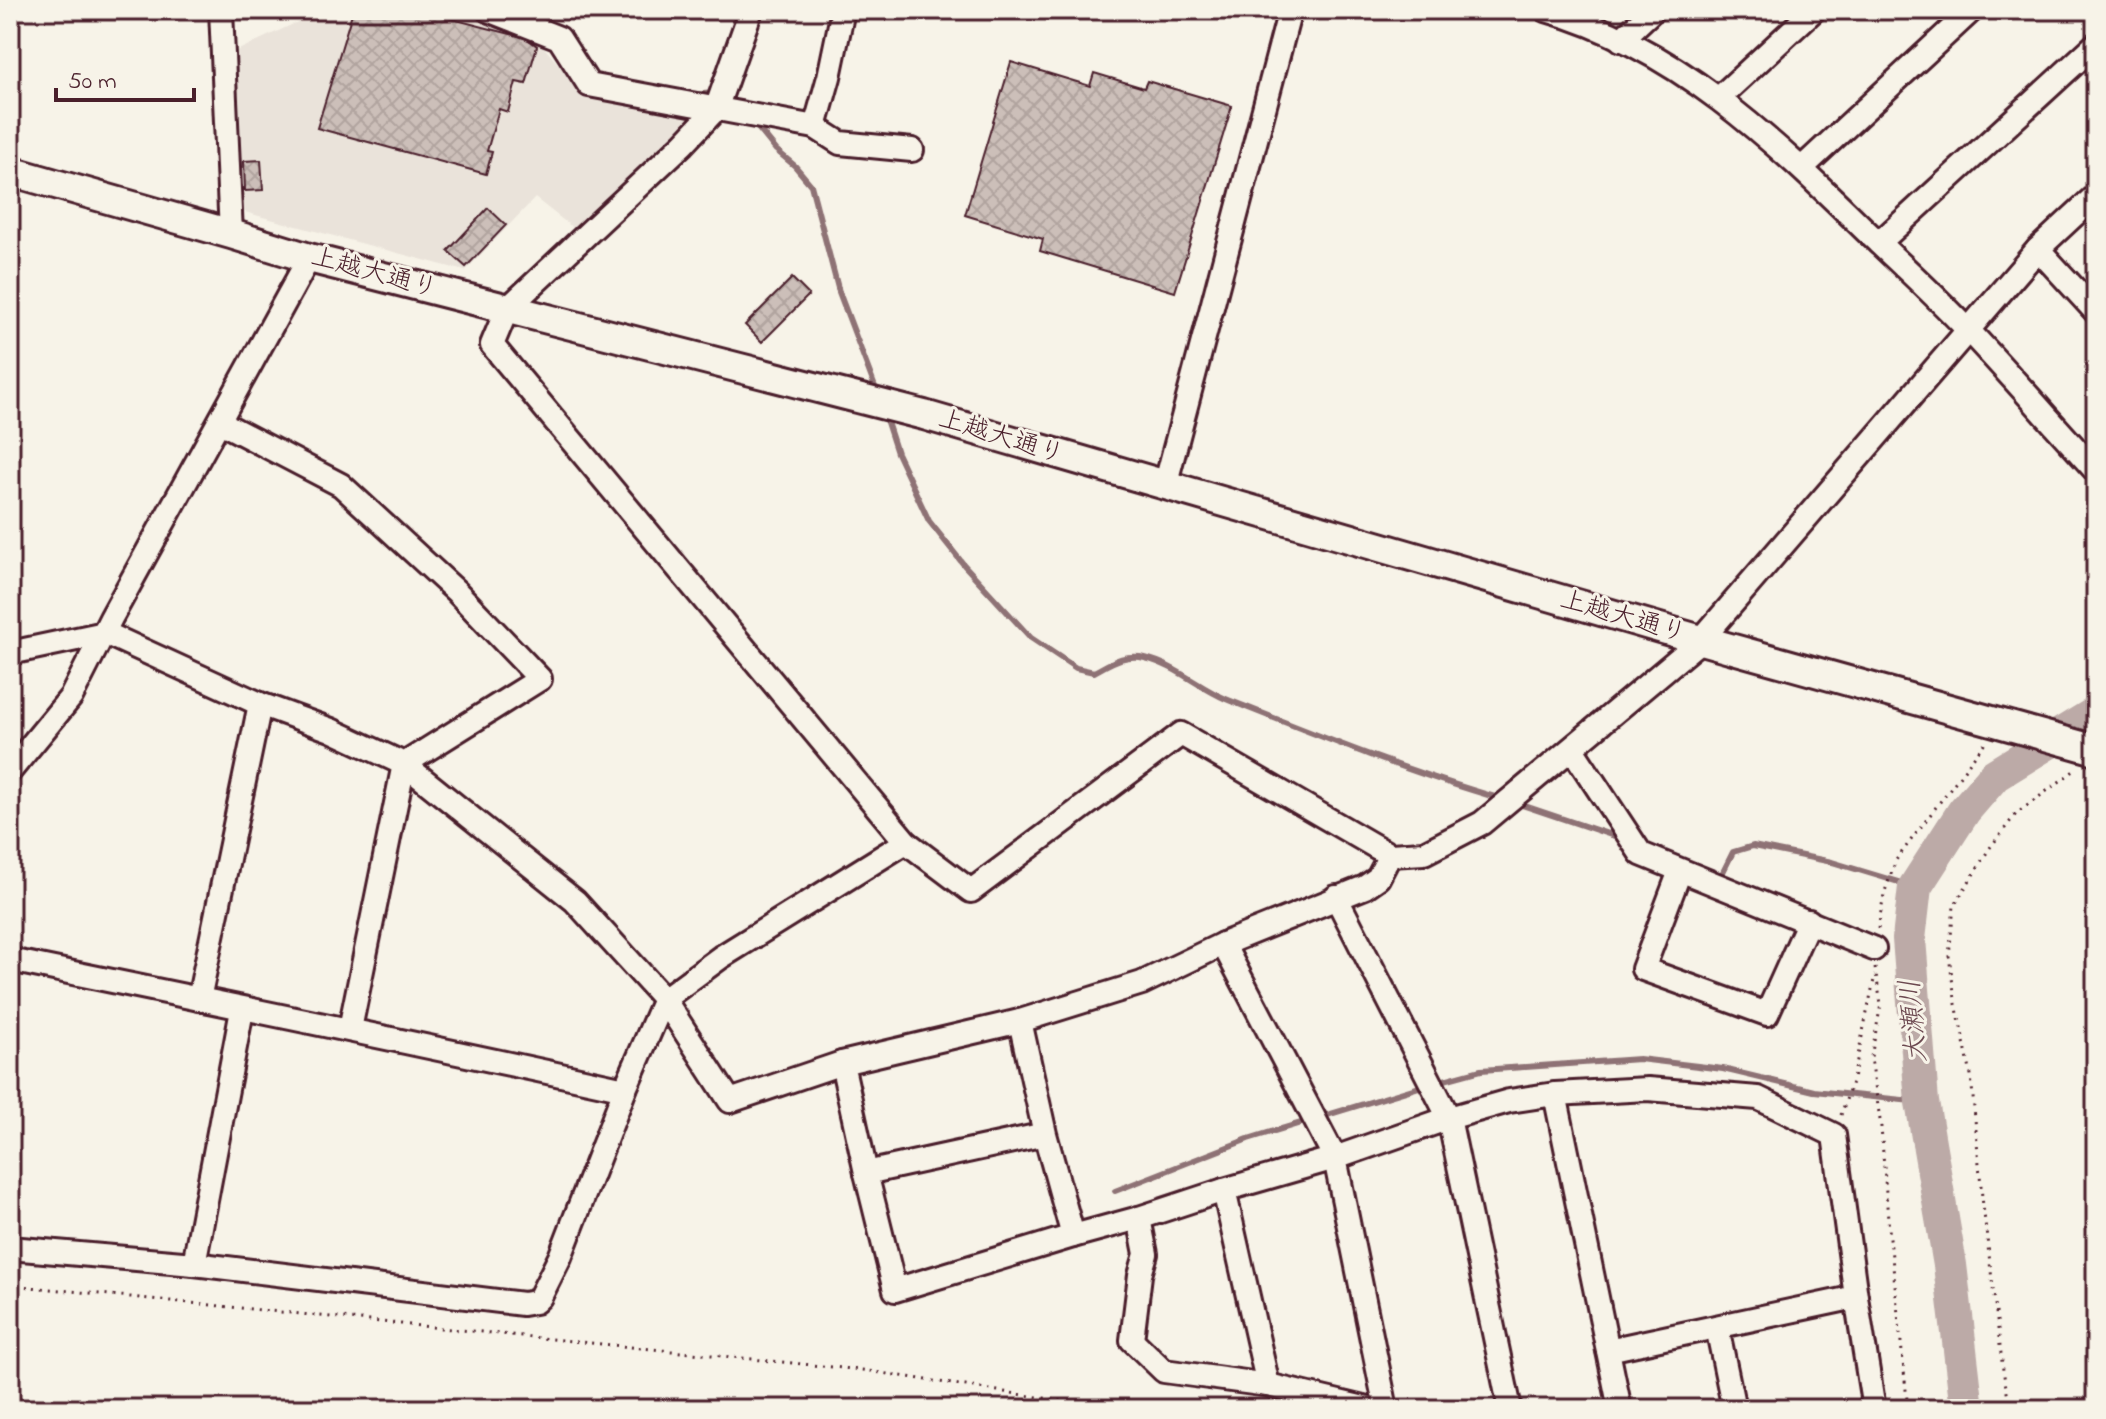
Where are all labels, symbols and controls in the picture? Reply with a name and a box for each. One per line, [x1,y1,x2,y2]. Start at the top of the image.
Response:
scale bar [56,52,194,102]
text: 50 m [68,65,117,100]
street label: 上越大通り [306,239,442,309]
street label: 上越大通り [933,401,1069,475]
street label: 上越大通り [1555,582,1691,654]
water label: 大瀬川 [1891,977,1939,1065]

